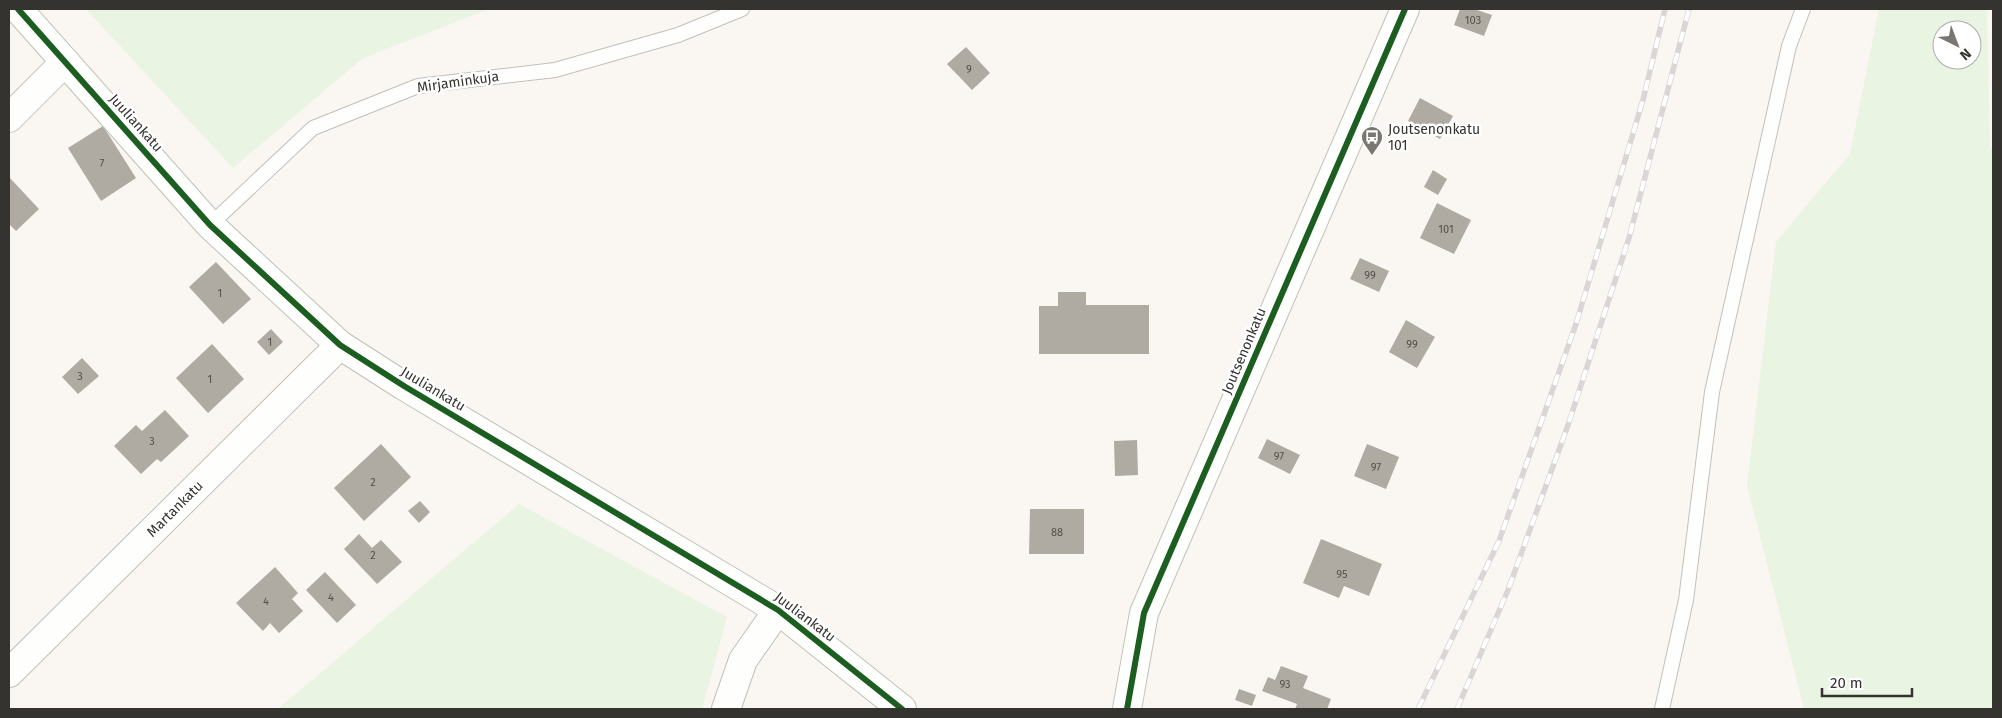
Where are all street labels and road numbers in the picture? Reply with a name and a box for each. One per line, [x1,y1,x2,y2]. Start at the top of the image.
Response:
street label: Mirjaminkuja [416,68,500,96]
street label: Juuliankatu [106,90,166,156]
street label: Joutsenonkatu [1218,305,1270,397]
street label: Juuliankatu [398,363,468,415]
street label: Martankatu [143,477,207,541]
street label: Juuliankatu [771,588,839,646]

